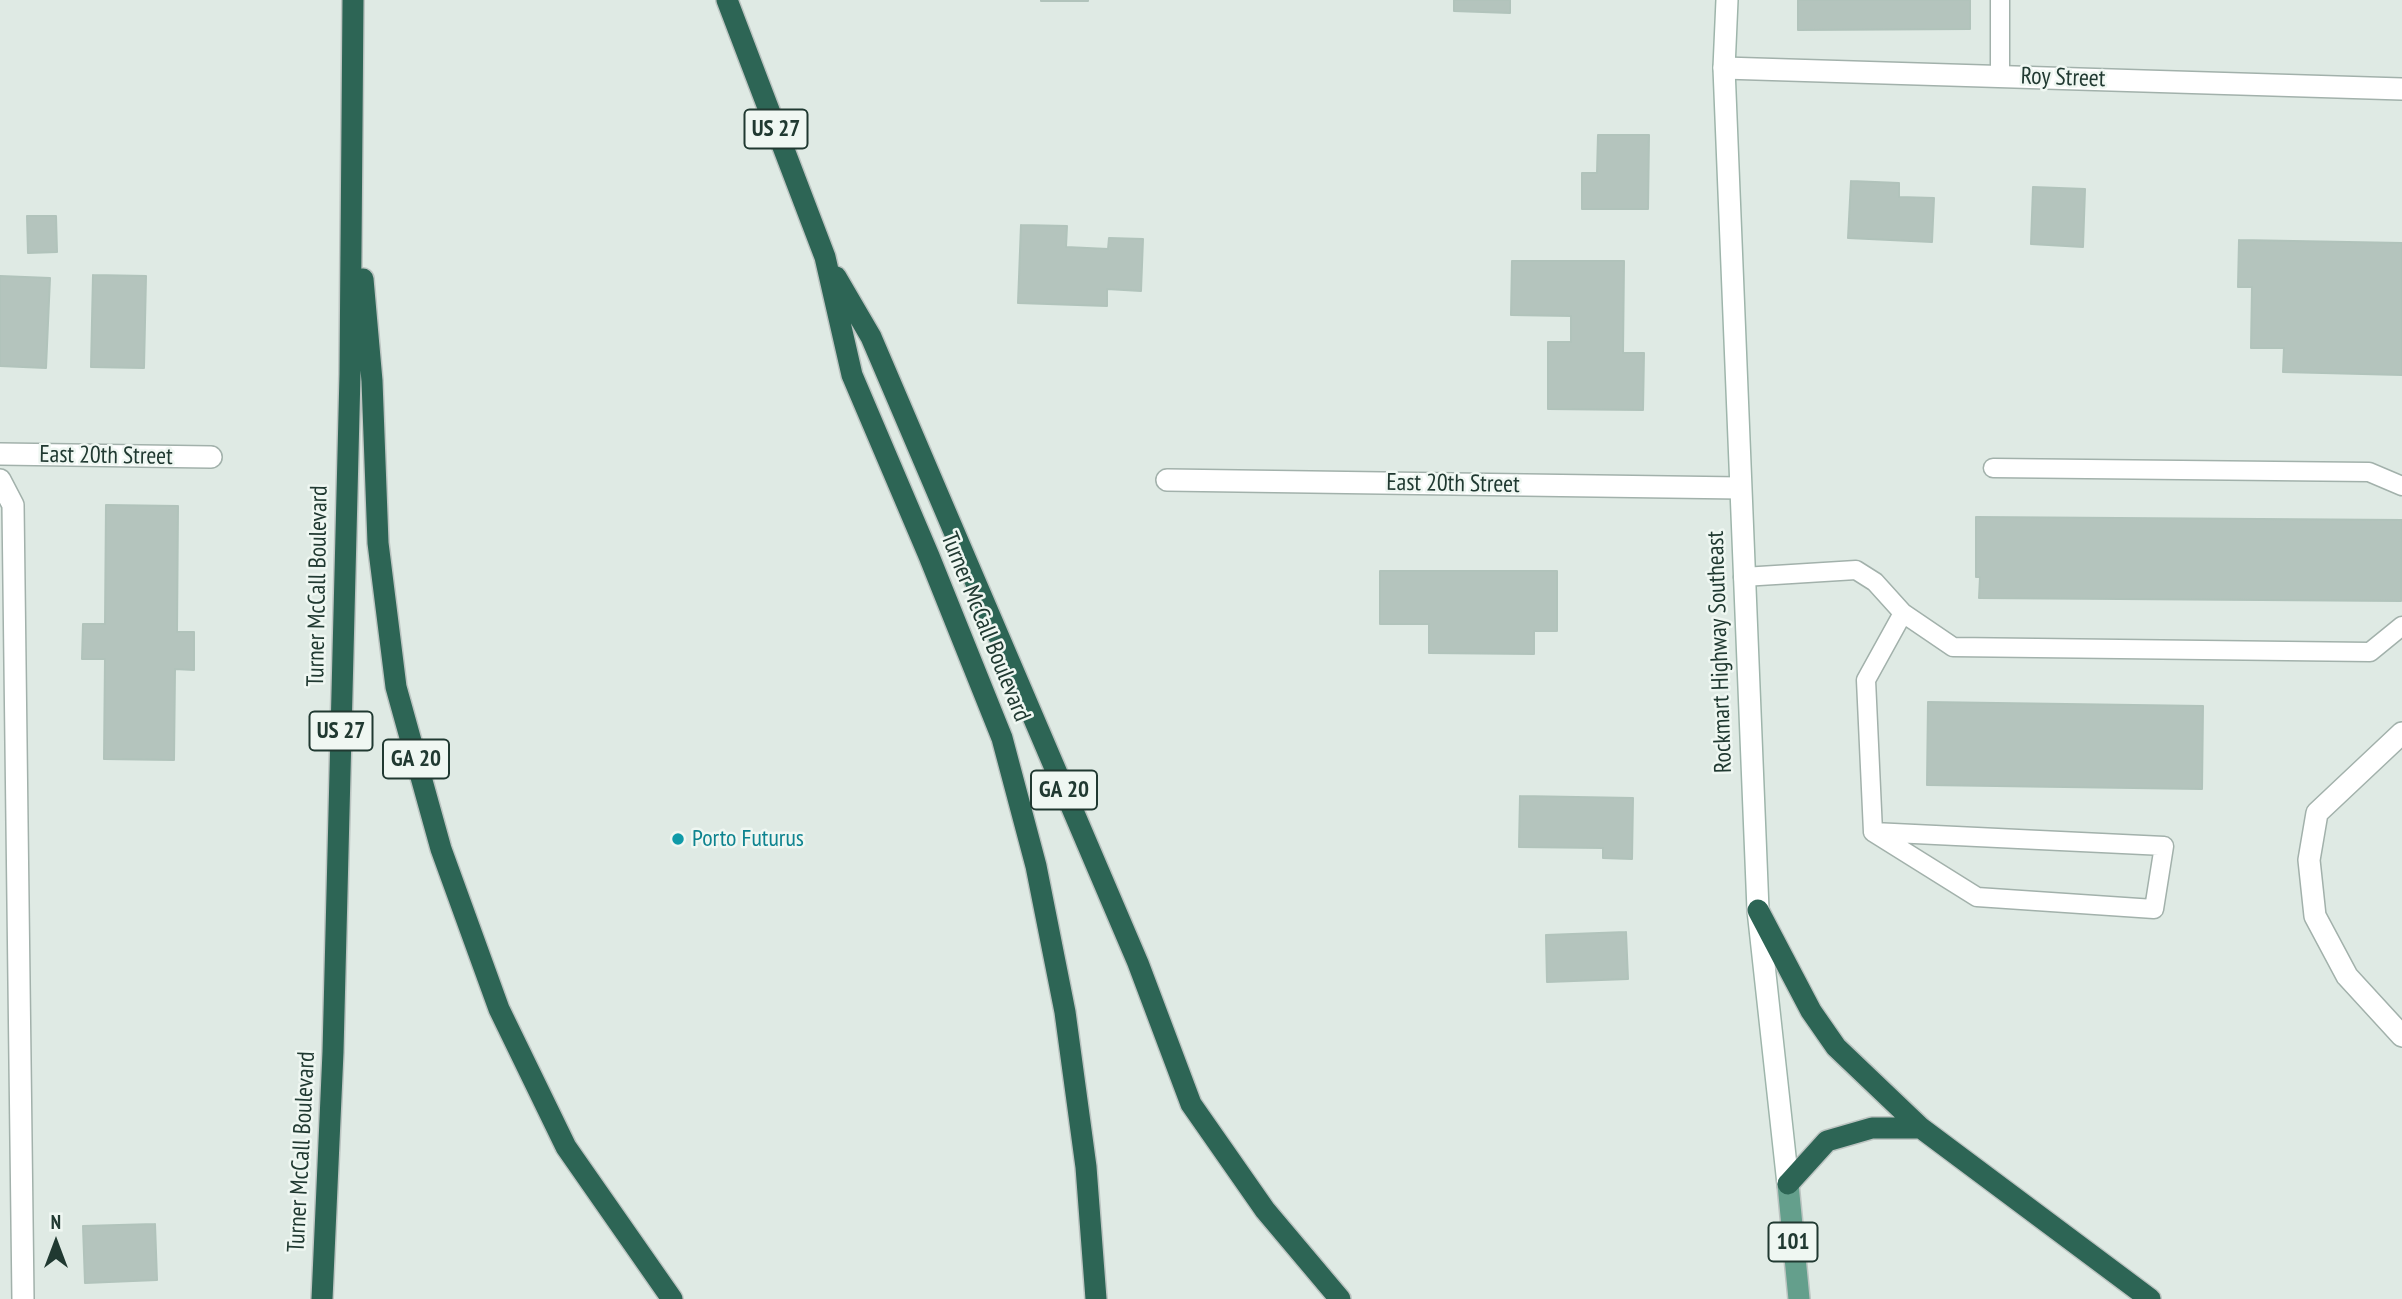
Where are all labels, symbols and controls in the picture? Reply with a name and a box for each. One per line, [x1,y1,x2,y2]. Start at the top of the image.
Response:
street label: Roy Street [2020,62,2106,94]
road number: US 27 [744,110,808,148]
street label: East 20th Street [39,440,173,472]
street label: East 20th Street [1386,468,1520,500]
street label: Turner McCall Boulevard [302,485,334,687]
street label: Turner McCall Boulevard [934,528,1036,726]
street label: Rockmart Highway Southeast [1701,530,1739,774]
road number: US 27 [310,712,372,750]
road number: GA 20 [383,740,449,778]
road number: GA 20 [1031,770,1097,810]
place label: Porto Futurus [692,825,804,853]
marker: Porto Futurus [670,831,686,847]
street label: Turner McCall Boulevard [282,1051,322,1253]
north arrow [21,1208,91,1278]
text: N [51,1210,61,1234]
road number: 101 [1769,1222,1818,1261]

